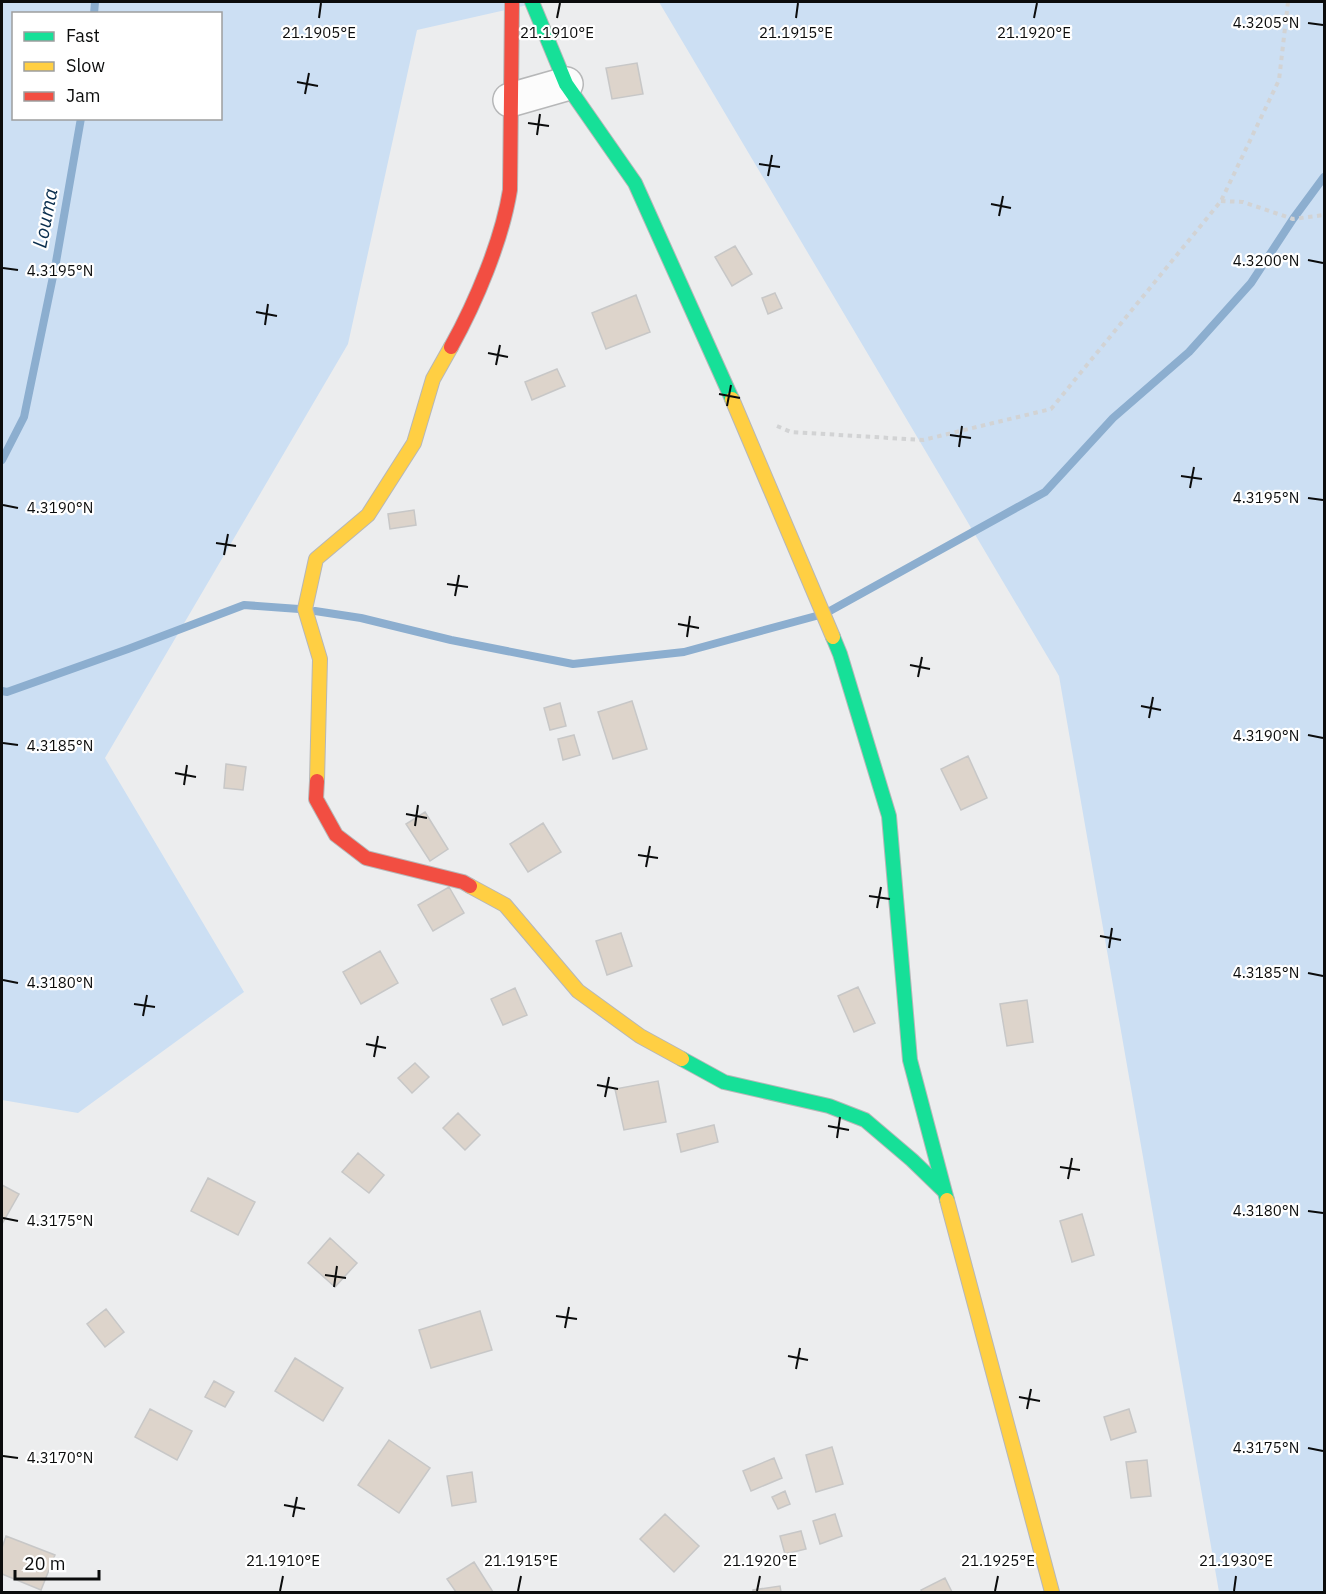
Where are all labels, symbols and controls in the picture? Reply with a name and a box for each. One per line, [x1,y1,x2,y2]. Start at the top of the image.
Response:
legend [12,12,222,120]
text: 4.3205°N [1233,13,1299,32]
text: 21.1905°E [282,23,356,42]
text: 21.1910°E [520,23,594,42]
text: 21.1915°E [759,23,833,42]
text: 21.1920°E [997,23,1071,42]
text: Fast [66,24,100,47]
text: Slow [66,54,105,77]
text: Jam [66,84,101,107]
water label: Louma [26,186,64,250]
text: 4.3200°N [1233,251,1299,270]
text: 4.3195°N [27,261,93,280]
text: 4.3195°N [1233,488,1299,507]
text: 4.3190°N [27,498,93,517]
text: 4.3190°N [1233,726,1299,745]
text: 4.3185°N [27,736,93,755]
text: 4.3185°N [1233,963,1299,982]
text: 4.3180°N [27,973,93,992]
text: 4.3180°N [1233,1201,1299,1220]
text: 4.3175°N [27,1211,93,1230]
text: 4.3175°N [1233,1438,1299,1457]
text: 4.3170°N [27,1448,93,1467]
scale bar [15,1543,99,1581]
text: 21.1910°E [246,1551,320,1570]
text: 21.1915°E [484,1551,558,1570]
text: 21.1920°E [723,1551,797,1570]
text: 21.1925°E [961,1551,1035,1570]
text: 21.1930°E [1199,1551,1273,1570]
text: 20 m [24,1552,66,1575]

